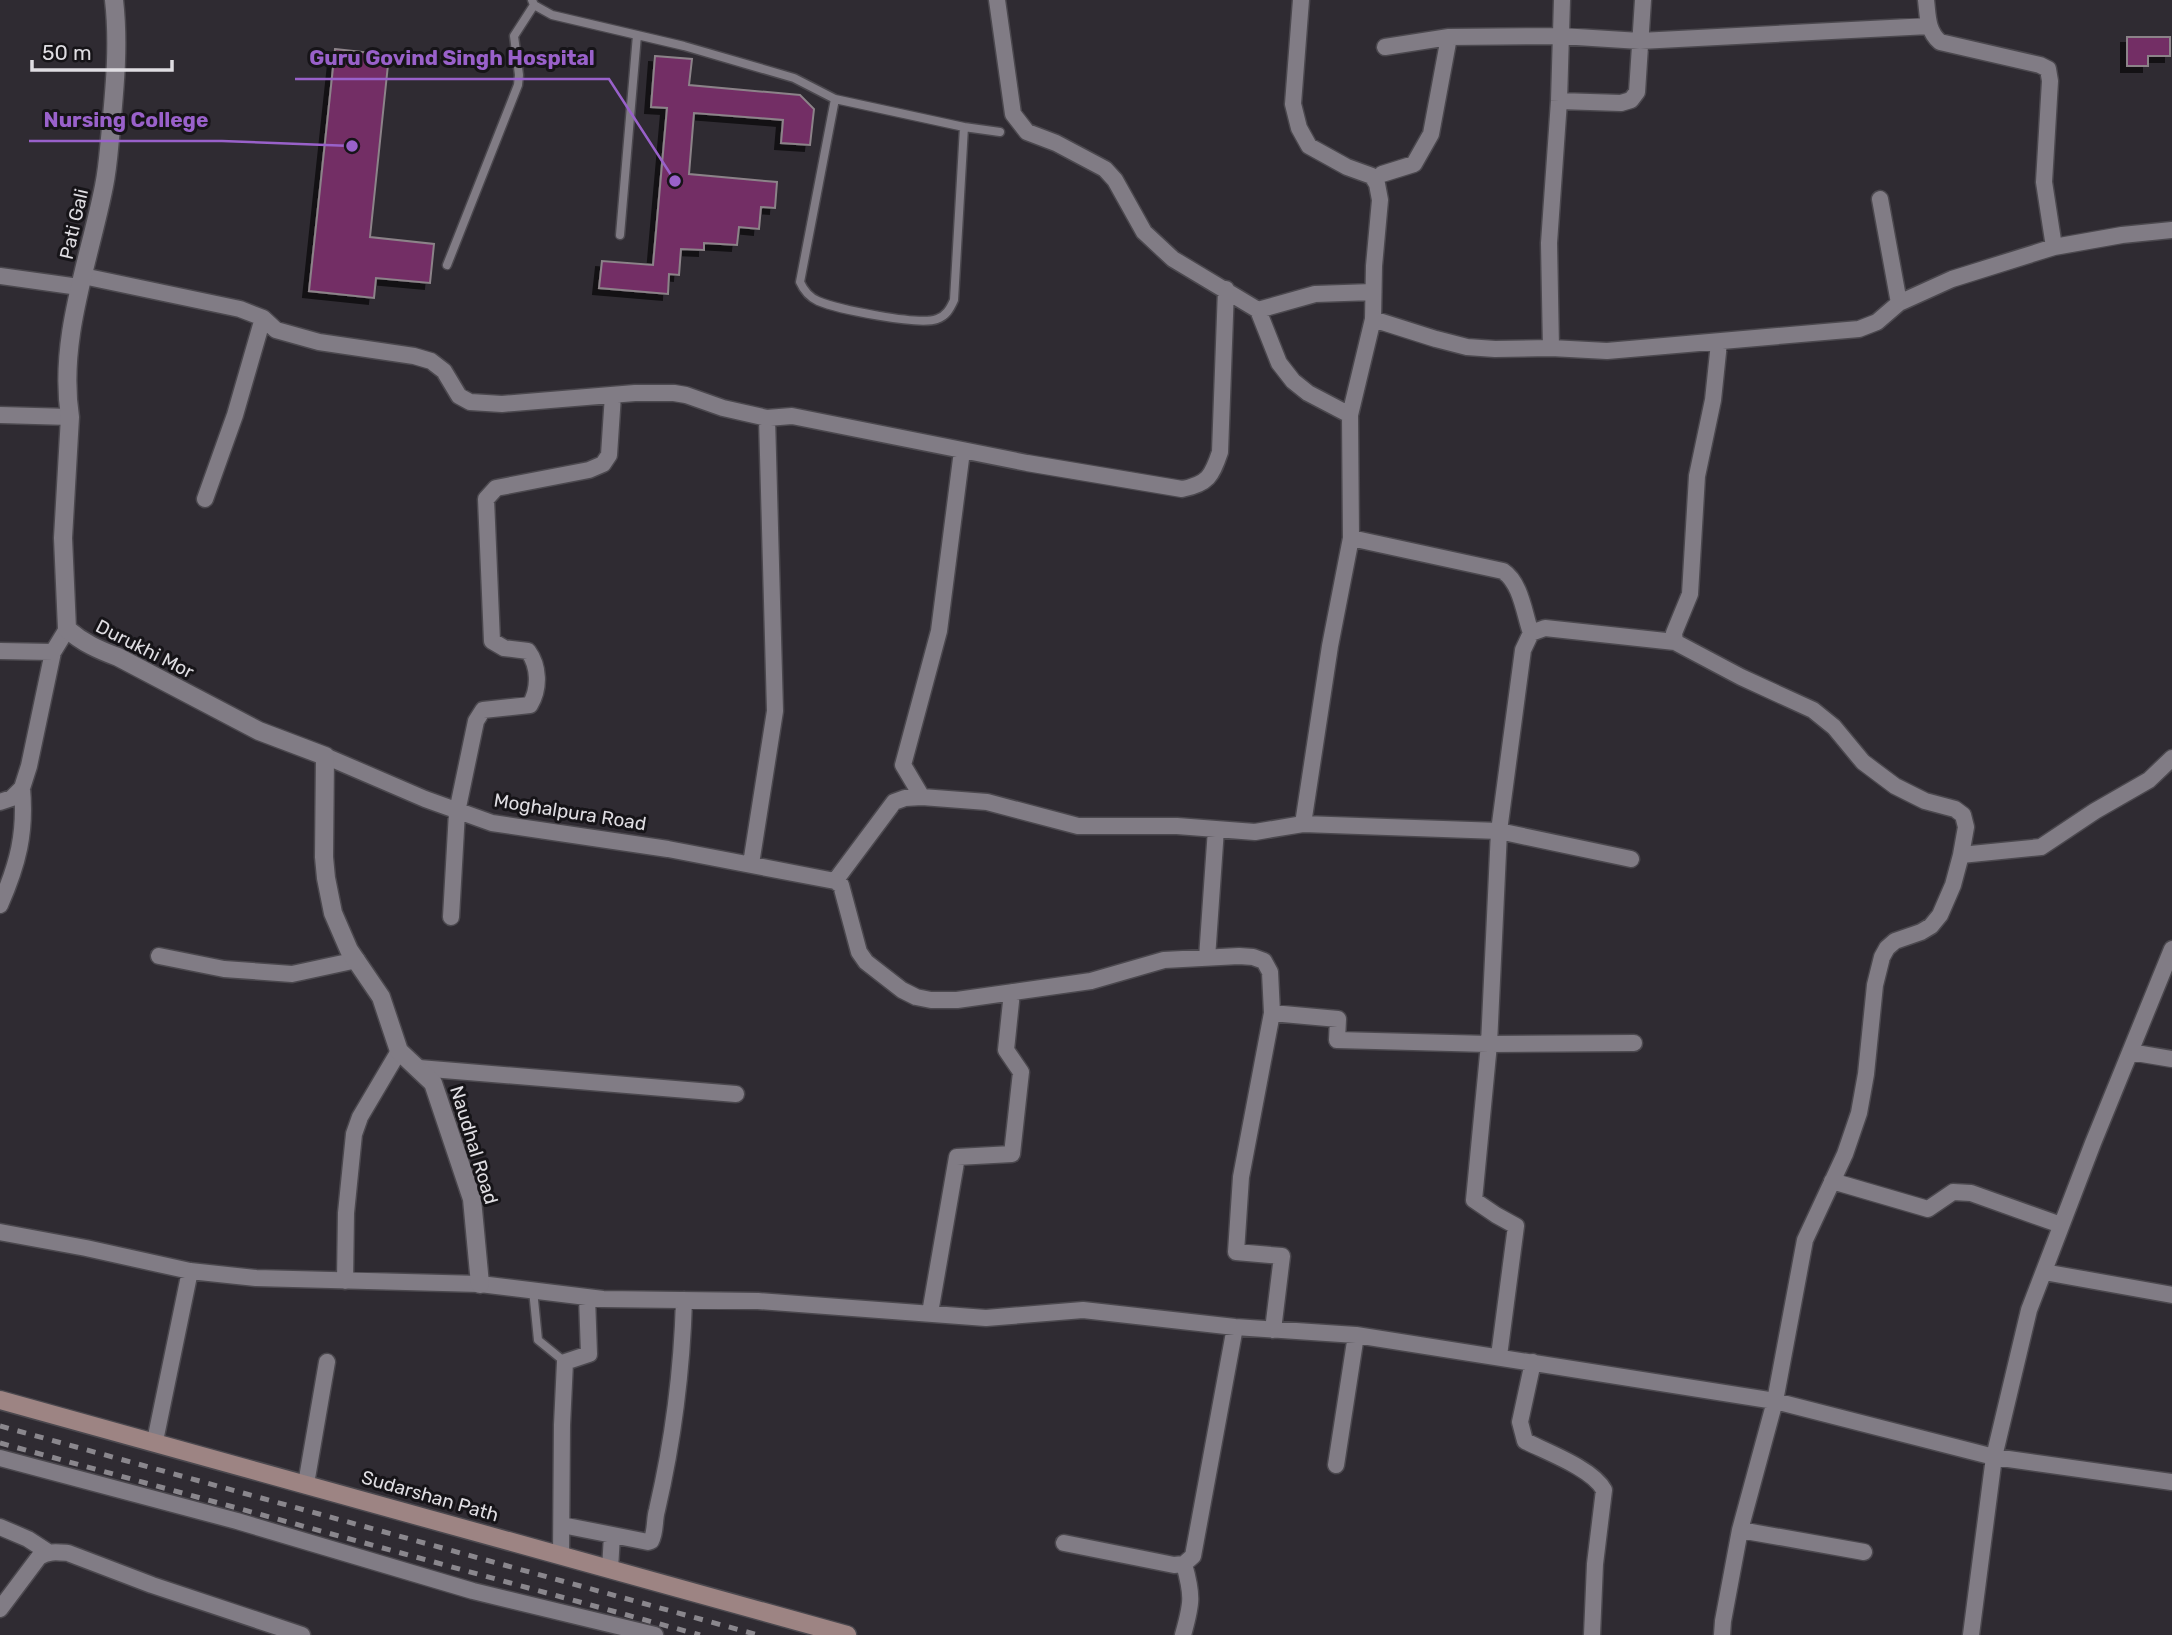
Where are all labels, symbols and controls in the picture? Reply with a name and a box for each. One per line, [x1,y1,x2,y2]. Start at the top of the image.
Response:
scale bar [32,28,172,72]
callout: Guru Govind Singh Hospital [295,37,609,79]
text: 50 m [42,40,92,65]
text: Guru Govind Singh Hospital [309,45,595,70]
callout: Nursing College [29,99,222,141]
text: Nursing College [44,107,208,132]
street label: Pati Gali [55,186,93,262]
street label: Durukhi Mor [92,614,199,684]
street label: Moghalpura Road [492,789,648,835]
street label: Naudhal Road [445,1083,503,1207]
street label: Sudarshan Path [359,1465,501,1527]

